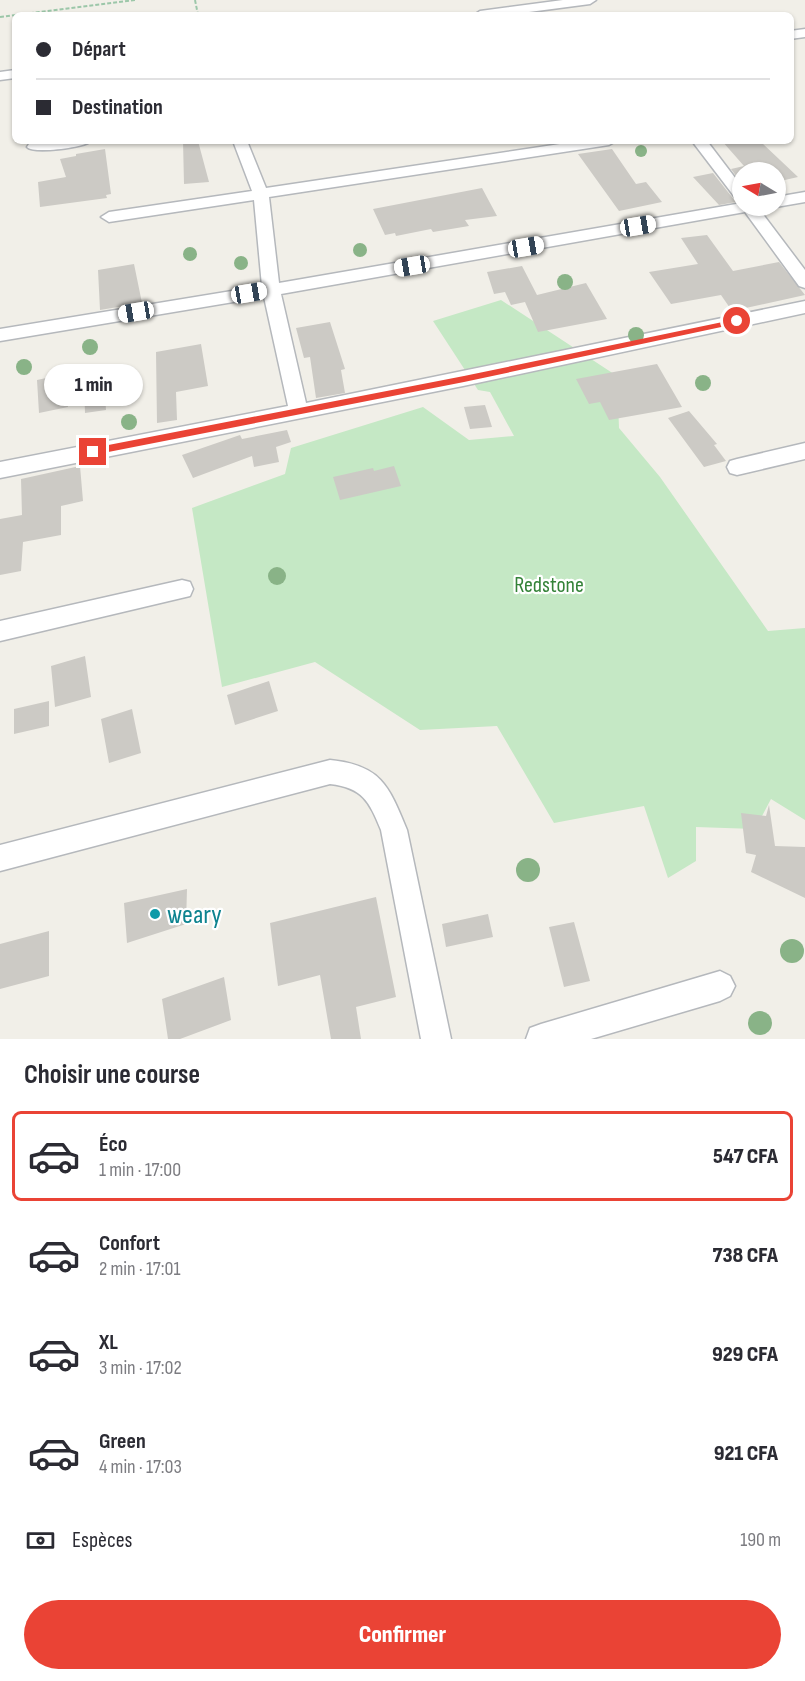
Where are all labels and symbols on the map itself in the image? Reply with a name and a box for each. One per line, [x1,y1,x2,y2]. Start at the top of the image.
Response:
north arrow [732,162,786,216]
car [619,214,657,238]
car [507,235,545,259]
car [393,254,431,278]
car [230,281,268,305]
car [117,300,155,324]
route start [723,307,750,334]
callout: 1 min [44,365,142,407]
route end [79,438,106,465]
park label: Redstone [514,572,584,599]
place label: weary [167,899,222,931]
marker: weary [148,907,162,921]

